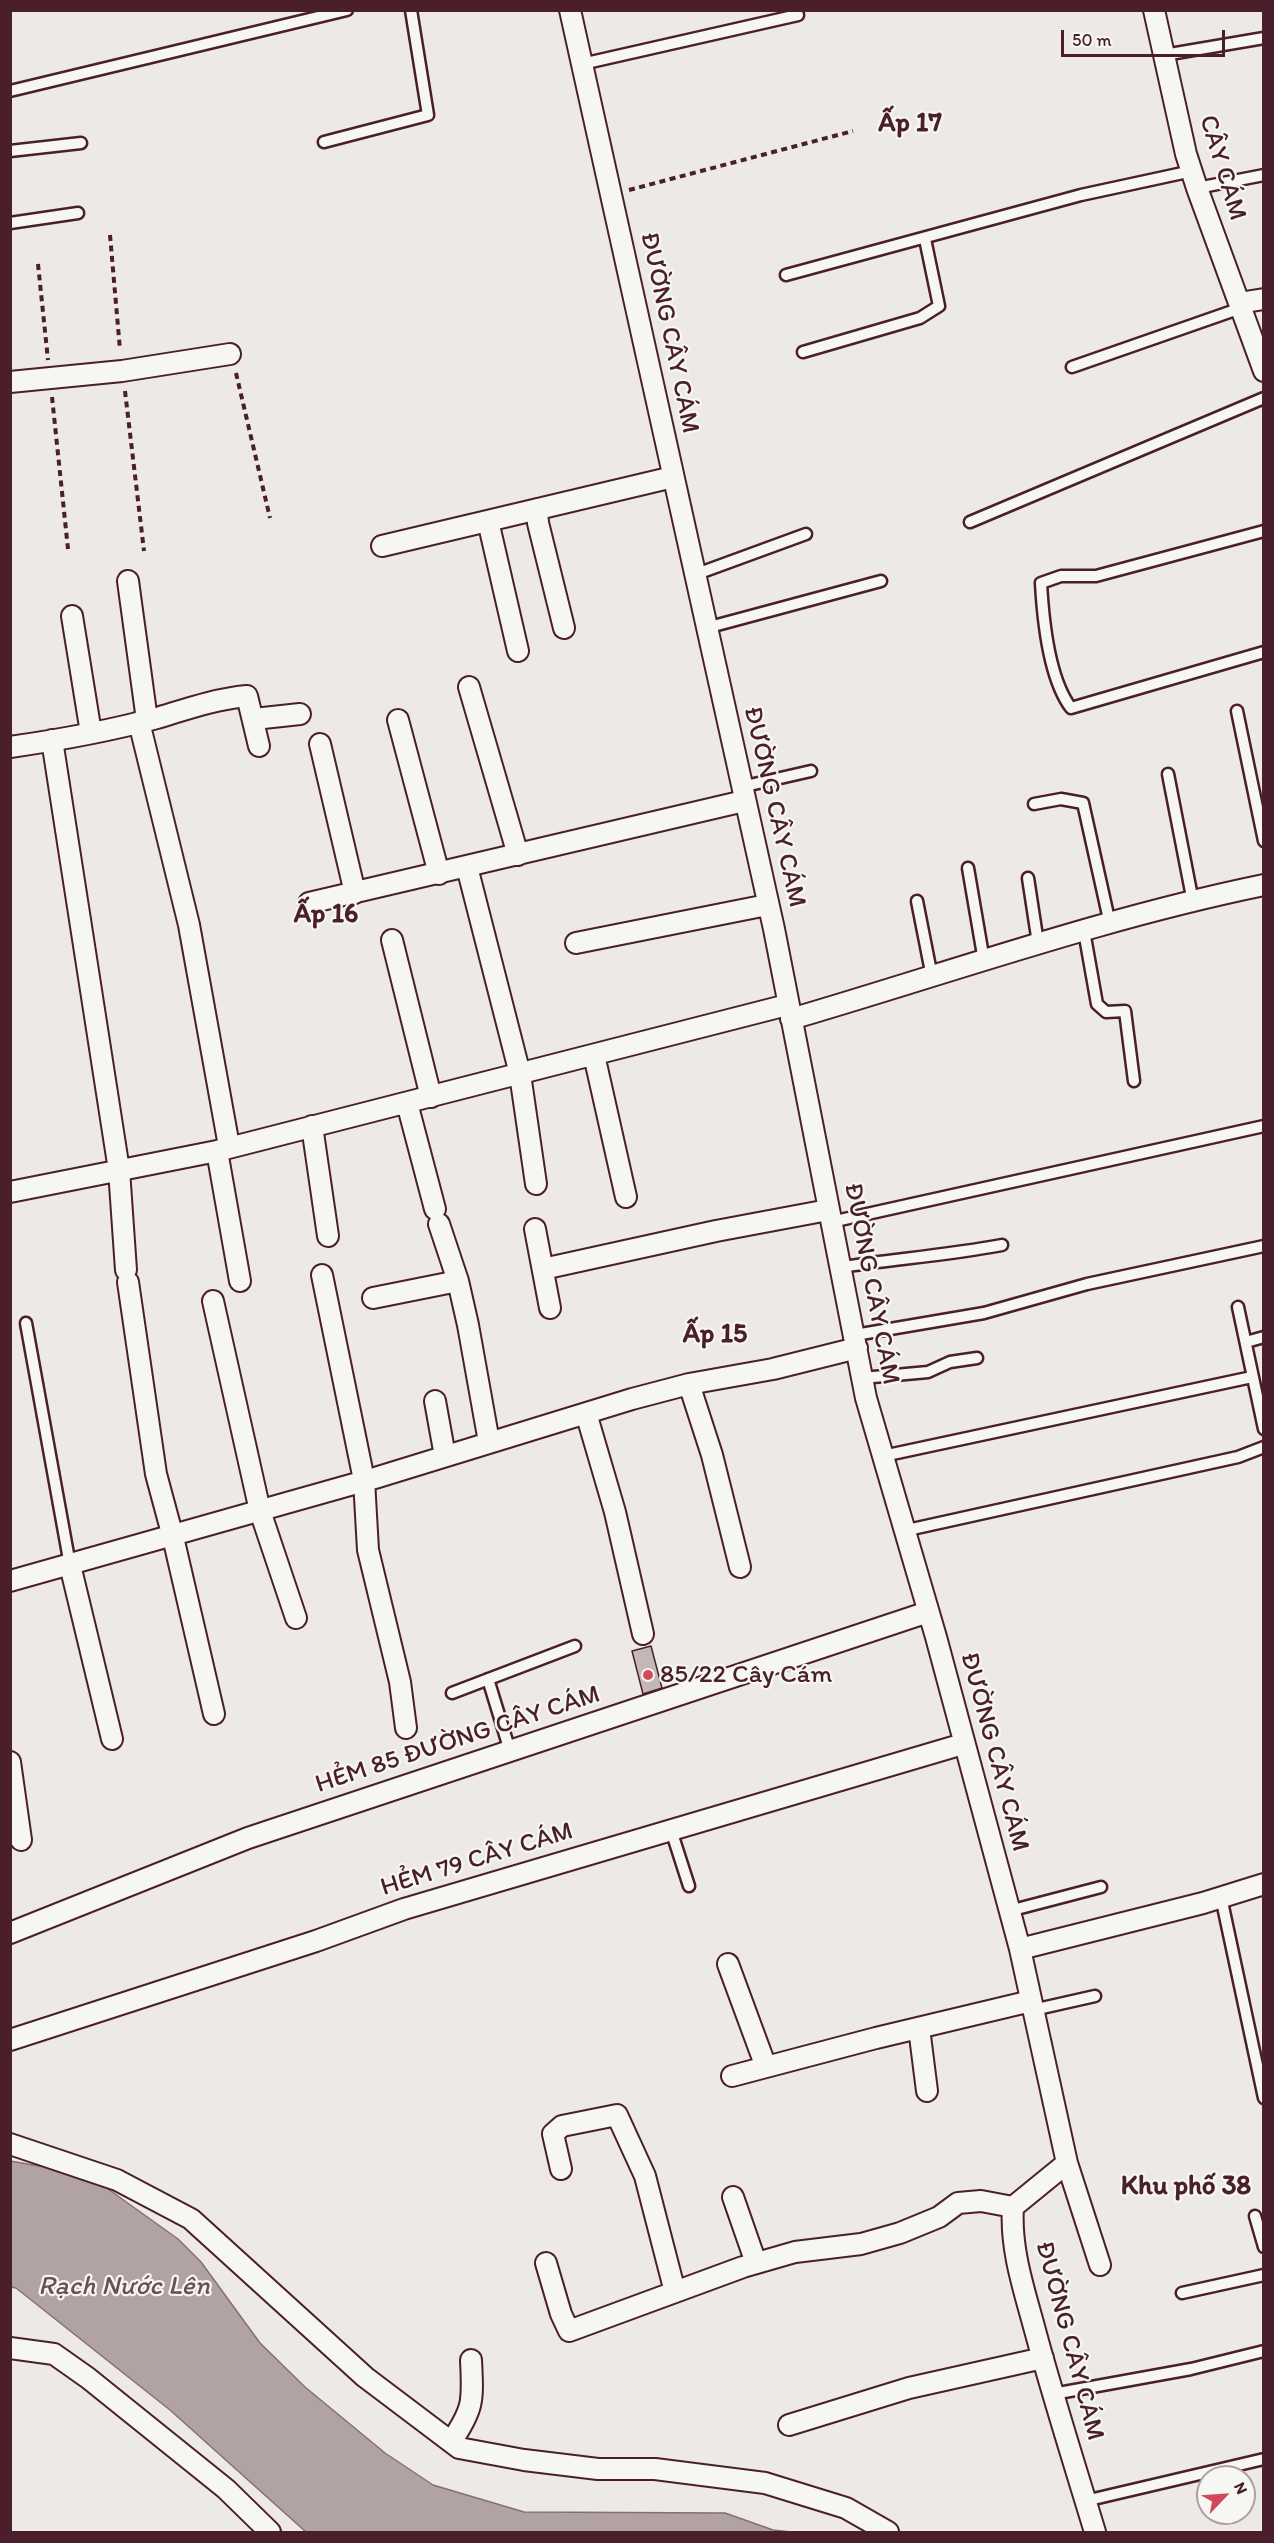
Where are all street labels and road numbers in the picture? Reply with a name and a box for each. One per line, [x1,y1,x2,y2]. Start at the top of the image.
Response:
street label: CÂY CÁM [1191,112,1253,224]
street label: ĐƯỜNG CÂY CÁM [632,229,706,437]
street label: ĐƯỜNG CÂY CÁM [736,704,812,910]
street label: ĐƯỜNG CÂY CÁM [836,1180,906,1388]
street label: ĐƯỜNG CÂY CÁM [952,1649,1036,1855]
street label: HẺM 85 ĐƯỜNG CÂY CÁM [312,1679,604,1801]
street label: HẺM 79 CÂY CÁM [377,1816,577,1904]
street label: ĐƯỜNG CÂY CÁM [1027,2238,1111,2444]

